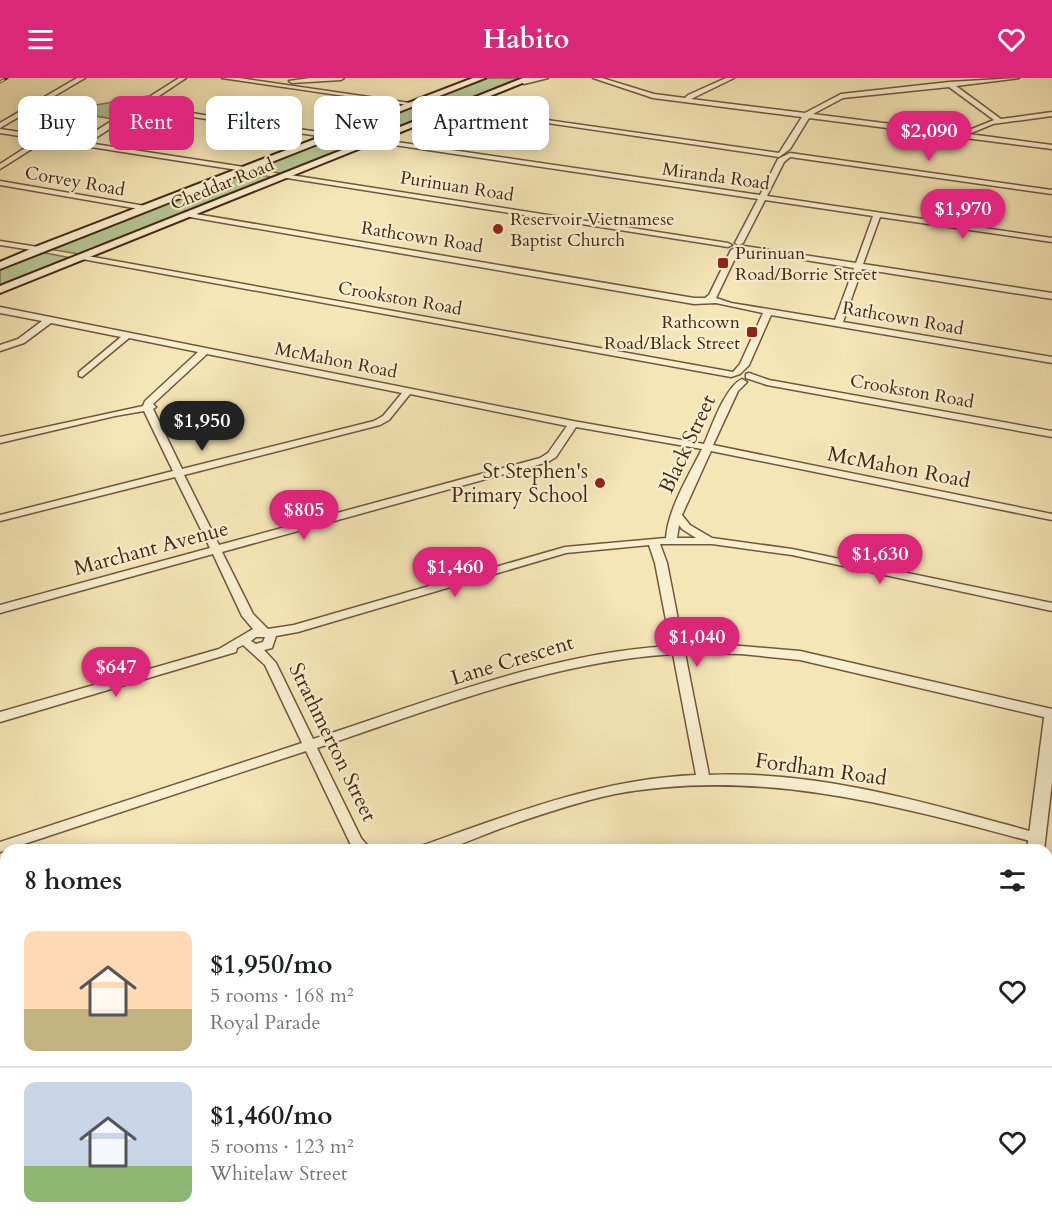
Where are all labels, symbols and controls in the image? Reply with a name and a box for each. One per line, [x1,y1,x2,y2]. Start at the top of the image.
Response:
text: Habito [483,21,569,58]
icon: menu [24,23,57,56]
icon: heart [995,23,1028,56]
chip: Buy [18,96,97,150]
chip: Rent [109,96,194,150]
chip: Filters [206,96,302,150]
chip: New [314,96,400,150]
chip: Apartment [412,96,549,150]
pin: $2,090 [880,111,978,162]
text: $2,090 [900,117,958,144]
street label: Cheddar Road [167,152,278,217]
street label: Miranda Road [661,157,772,196]
street label: Corvey Road [23,160,127,203]
street label: Purinuan Road [398,165,516,208]
pin: $1,970 [914,189,1012,240]
text: $1,970 [934,195,992,222]
place label: Reservoir Vietnamese Baptist Church [510,207,674,253]
street label: Rathcown Road [359,216,485,260]
marker: Reservoir Vietnamese Baptist Church [491,222,505,236]
place label: Purinuan Road/Borrie Street [735,241,877,287]
marker: Purinuan Road/Borrie Street [716,256,730,270]
street label: Crookston Road [336,275,464,322]
street label: Rathcown Road [840,296,966,342]
place label: Rathcown Road/Black Street [604,310,741,356]
marker: Rathcown Road/Black Street [745,325,759,339]
street label: McMahon Road [273,336,400,385]
street label: Crookston Road [848,368,976,415]
street label: Black Street [652,390,723,498]
pin: $1,950 [153,401,251,452]
text: $1,950 [173,407,231,434]
street label: McMahon Road [825,439,973,496]
place label: St Stephen's Primary School [451,457,588,510]
marker: St Stephen's Primary School [593,476,607,490]
pin: $805 [268,490,340,541]
text: $805 [284,496,324,523]
street label: Marchant Avenue [71,514,232,583]
pin: $1,630 [831,534,929,585]
text: $1,630 [851,540,909,567]
pin: $1,460 [406,547,504,598]
text: $1,460 [426,553,484,580]
pin: $1,040 [648,617,746,668]
text: $1,040 [668,623,726,650]
street label: Lane Crescent [447,628,577,693]
pin: $647 [80,647,152,698]
text: $647 [96,653,136,680]
street label: Strathmerton Street [282,658,384,827]
street label: Fordham Road [753,746,888,793]
text: 8 homes [24,863,122,898]
icon: filters [996,864,1029,897]
text: $1,950/mo [210,947,333,982]
icon: home [72,955,144,1027]
icon: heart [996,975,1029,1008]
text: 5 rooms · 168 m² [210,982,354,1009]
text: Royal Parade [210,1009,320,1036]
text: $1,460/mo [210,1098,333,1133]
icon: home [72,1106,144,1178]
icon: heart [996,1126,1029,1159]
text: 5 rooms · 123 m² [210,1133,354,1160]
text: Whitelaw Street [210,1160,347,1187]

